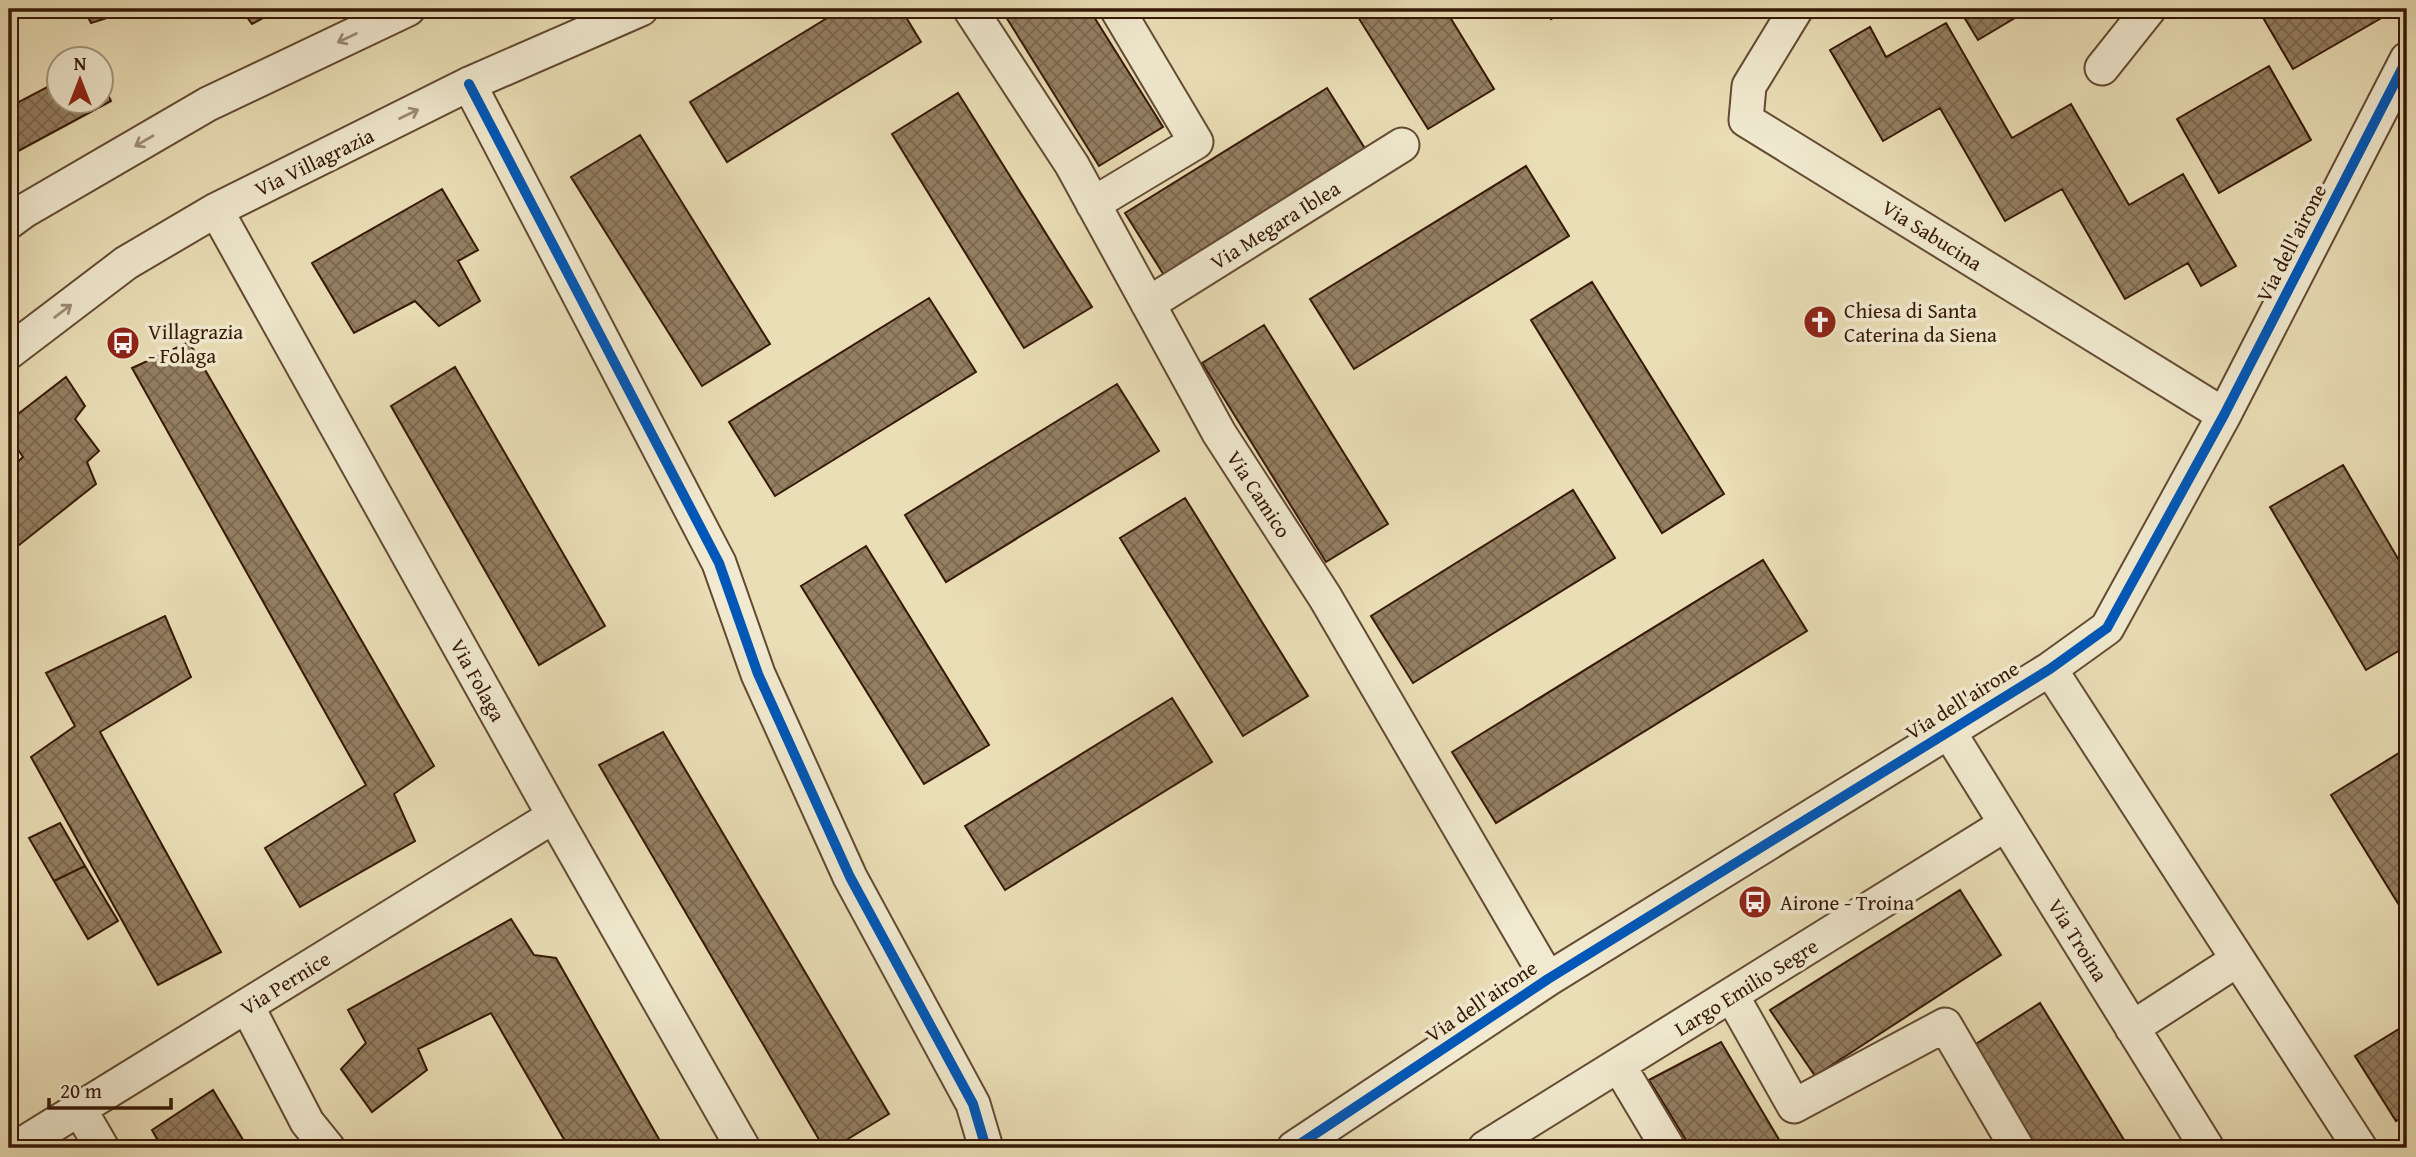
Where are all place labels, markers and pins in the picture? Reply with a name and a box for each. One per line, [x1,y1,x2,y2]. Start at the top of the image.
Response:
place label: Chiesa di Santa Caterina da Siena [1844,295,1997,350]
church icon: Chiesa di Santa Caterina da Siena [1801,303,1839,341]
place label: Villagrazia - Folaga [148,316,243,371]
bus stop icon: Villagrazia - Folaga [104,324,142,362]
bus stop icon: Airone - Troina [1736,883,1774,921]
place label: Airone - Troina [1780,887,1914,918]

